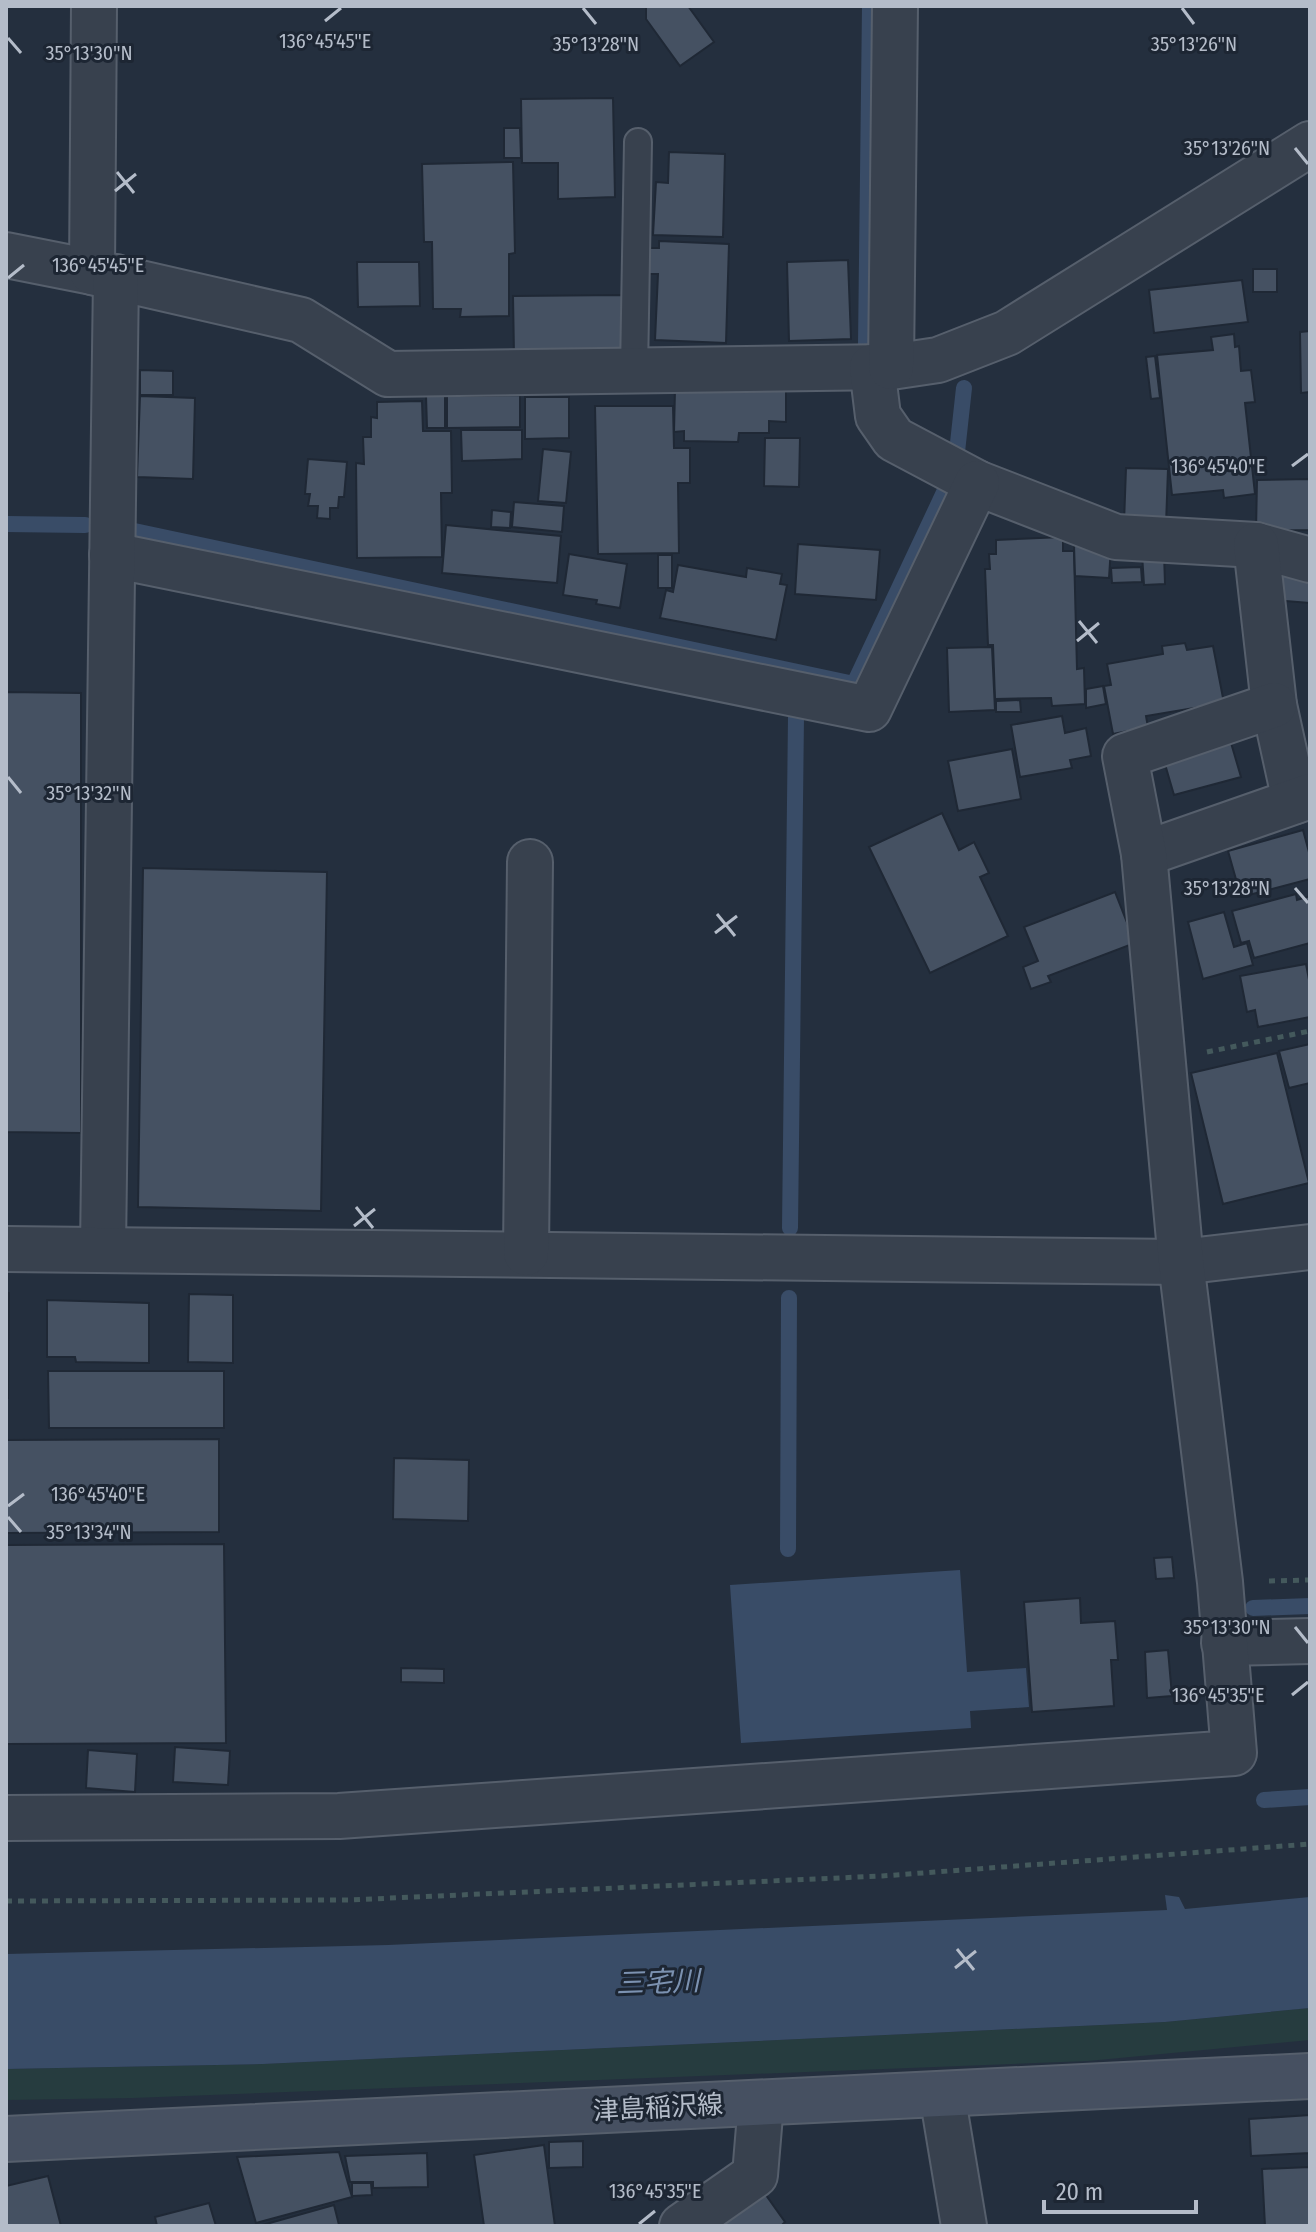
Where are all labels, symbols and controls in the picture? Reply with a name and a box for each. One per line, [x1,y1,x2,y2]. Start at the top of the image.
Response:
text: 136°45'45"E [279,29,371,53]
text: 35°13'28"N [553,32,639,56]
text: 35°13'26"N [1151,32,1237,56]
text: 35°13'30"N [45,41,133,65]
text: 35°13'26"N [1184,136,1270,160]
text: 136°45'45"E [52,253,144,277]
text: 136°45'40"E [1171,454,1265,478]
text: 35°13'32"N [46,781,132,805]
text: 35°13'28"N [1184,876,1270,900]
text: 136°45'40"E [51,1482,145,1506]
text: 35°13'34"N [46,1520,132,1544]
text: 35°13'30"N [1183,1615,1271,1639]
text: 136°45'35"E [1172,1683,1264,1707]
water label: 三宅川 [615,1964,704,2000]
street label: 津島稲沢線 [592,2089,724,2127]
scale bar [1044,2164,1196,2214]
text: 20 m [1056,2178,1103,2206]
text: 136°45'35"E [609,2179,701,2203]

